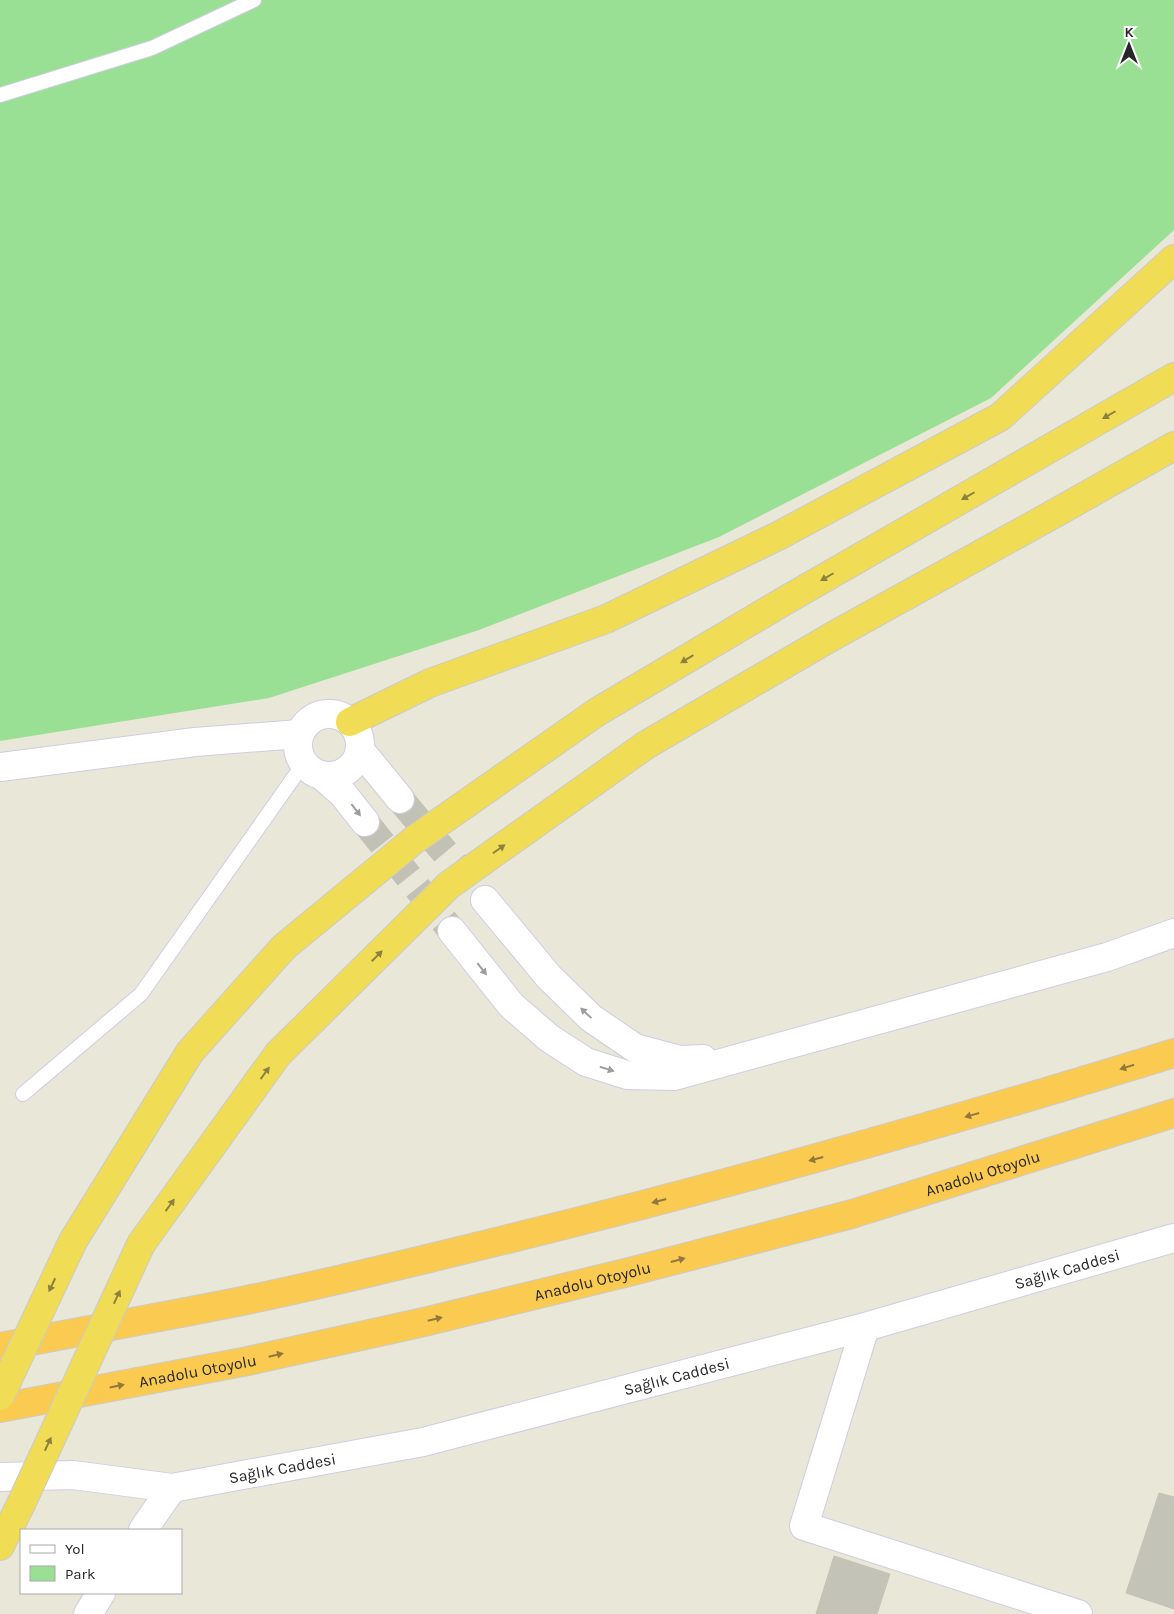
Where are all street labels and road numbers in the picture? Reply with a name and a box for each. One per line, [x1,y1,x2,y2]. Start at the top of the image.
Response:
street label: Anadolu Otoyolu [923,1146,1042,1200]
street label: Sağlık Caddesi [1012,1245,1122,1293]
street label: Anadolu Otoyolu [532,1257,653,1304]
street label: Anadolu Otoyolu [137,1350,258,1391]
street label: Sağlık Caddesi [622,1353,731,1399]
street label: Sağlık Caddesi [227,1449,337,1487]

